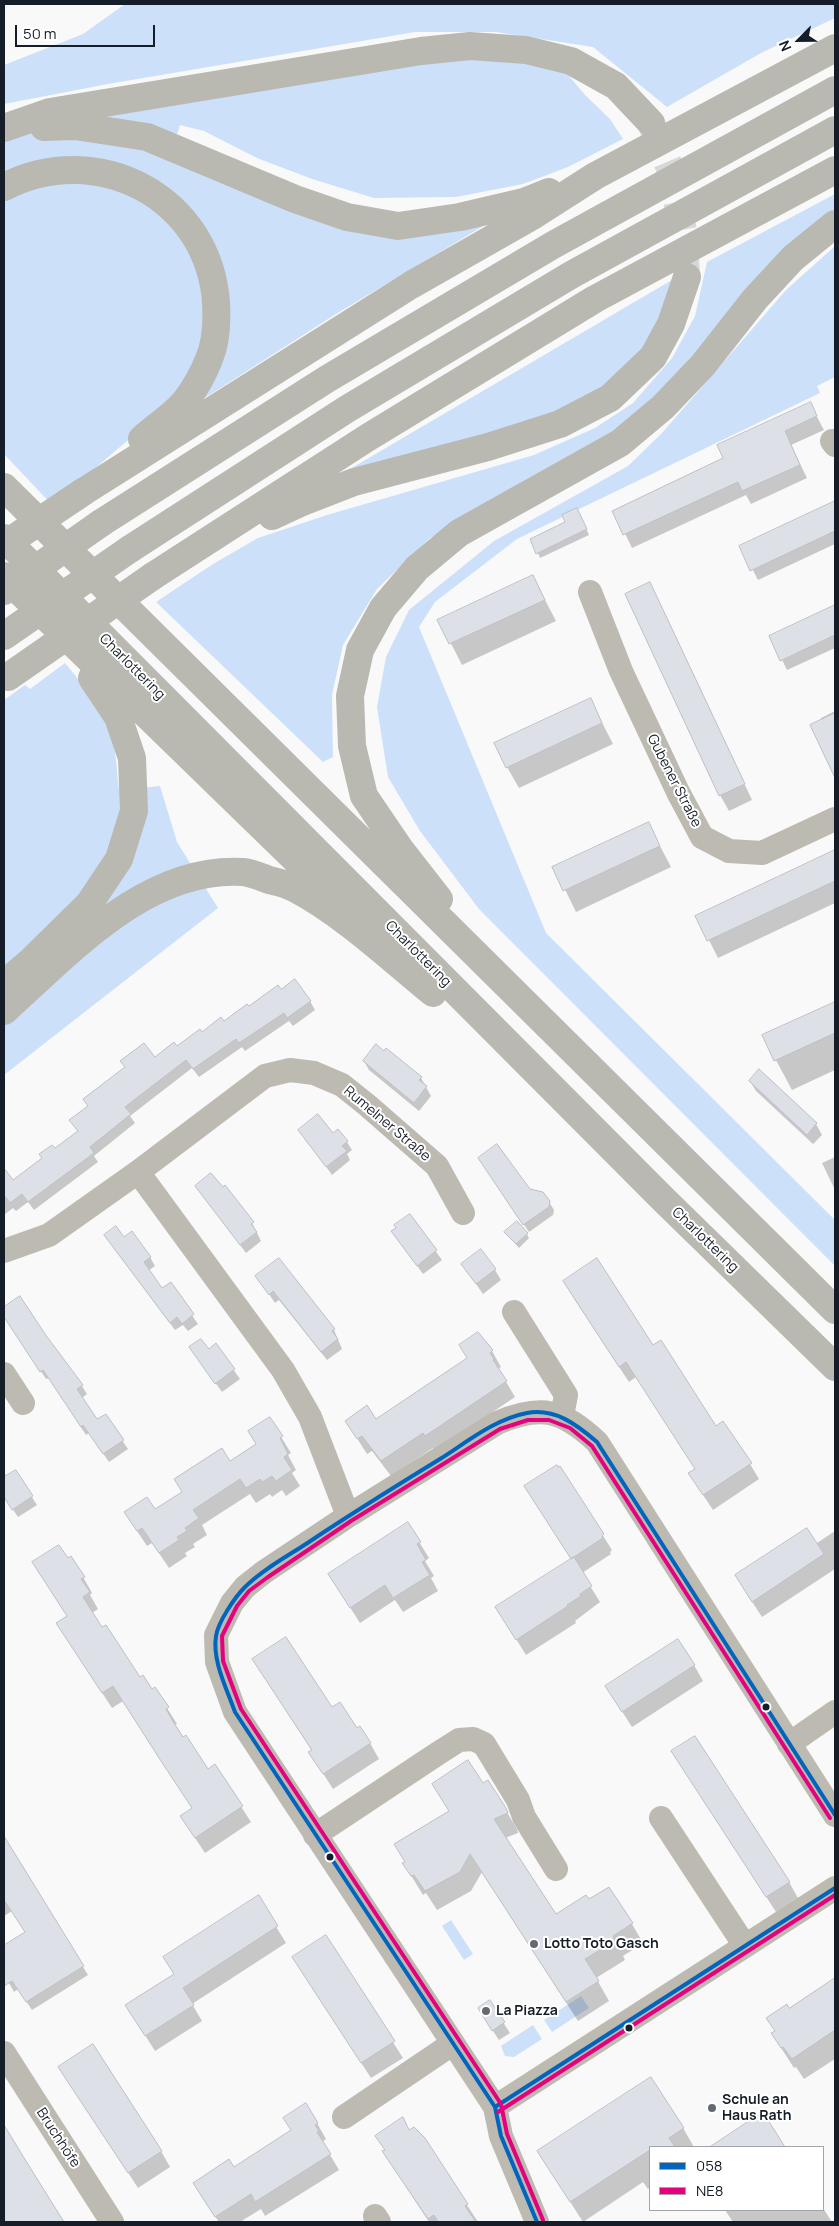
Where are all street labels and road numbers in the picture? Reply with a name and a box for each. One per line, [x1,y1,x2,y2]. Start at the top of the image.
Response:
street label: Charlottering [96,631,168,703]
street label: Gubener Straße [643,732,705,830]
street label: Charlottering [382,918,454,990]
street label: Rumelner Straße [340,1083,434,1165]
street label: Charlottering [668,1204,742,1276]
street label: Bruchhöfe [33,2105,83,2171]

